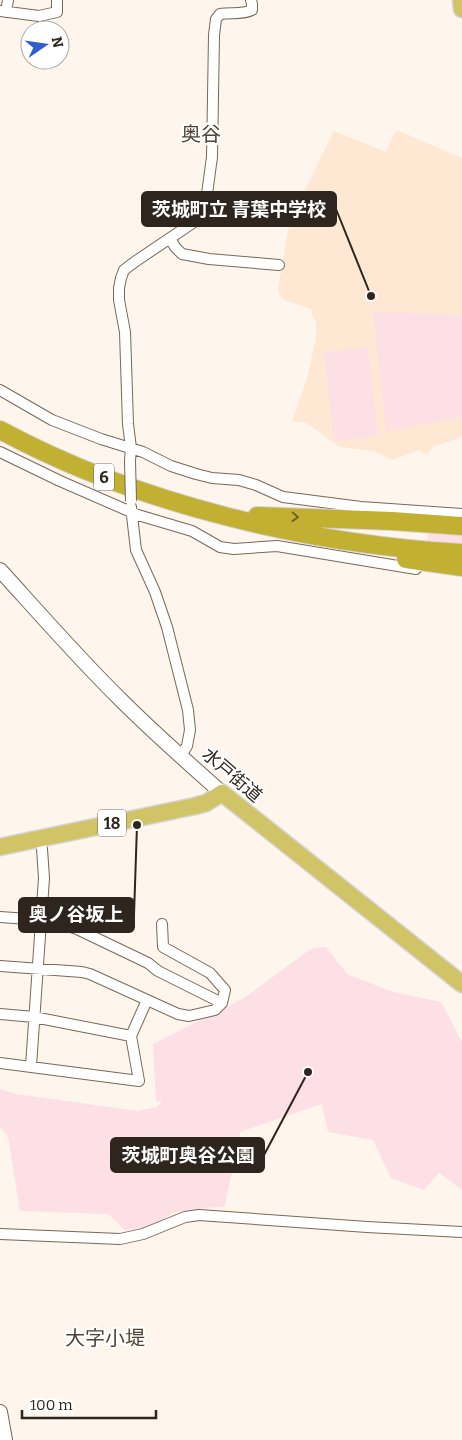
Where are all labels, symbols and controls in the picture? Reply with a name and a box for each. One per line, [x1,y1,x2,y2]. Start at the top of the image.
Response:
north arrow [20,20,70,70]
text: N [48,35,67,50]
district label: 奥谷 [181,122,221,146]
callout: 茨城町立 青葉中学校 [142,192,336,226]
text: 茨城町立 青葉中学校 [152,198,326,221]
road number: 6 [94,464,114,491]
one-way arrow [291,511,299,522]
street label: 水戸街道 [198,743,266,807]
road number: 18 [98,810,126,836]
callout: 奥ノ谷坂上 [19,898,134,932]
text: 奥ノ谷坂上 [28,903,124,926]
callout: 茨城町奥谷公園 [111,1138,264,1172]
text: 茨城町奥谷公園 [121,1144,255,1167]
district label: 大字小堤 [65,1326,145,1350]
scale bar [22,1388,156,1420]
text: 100 m [30,1396,73,1414]

